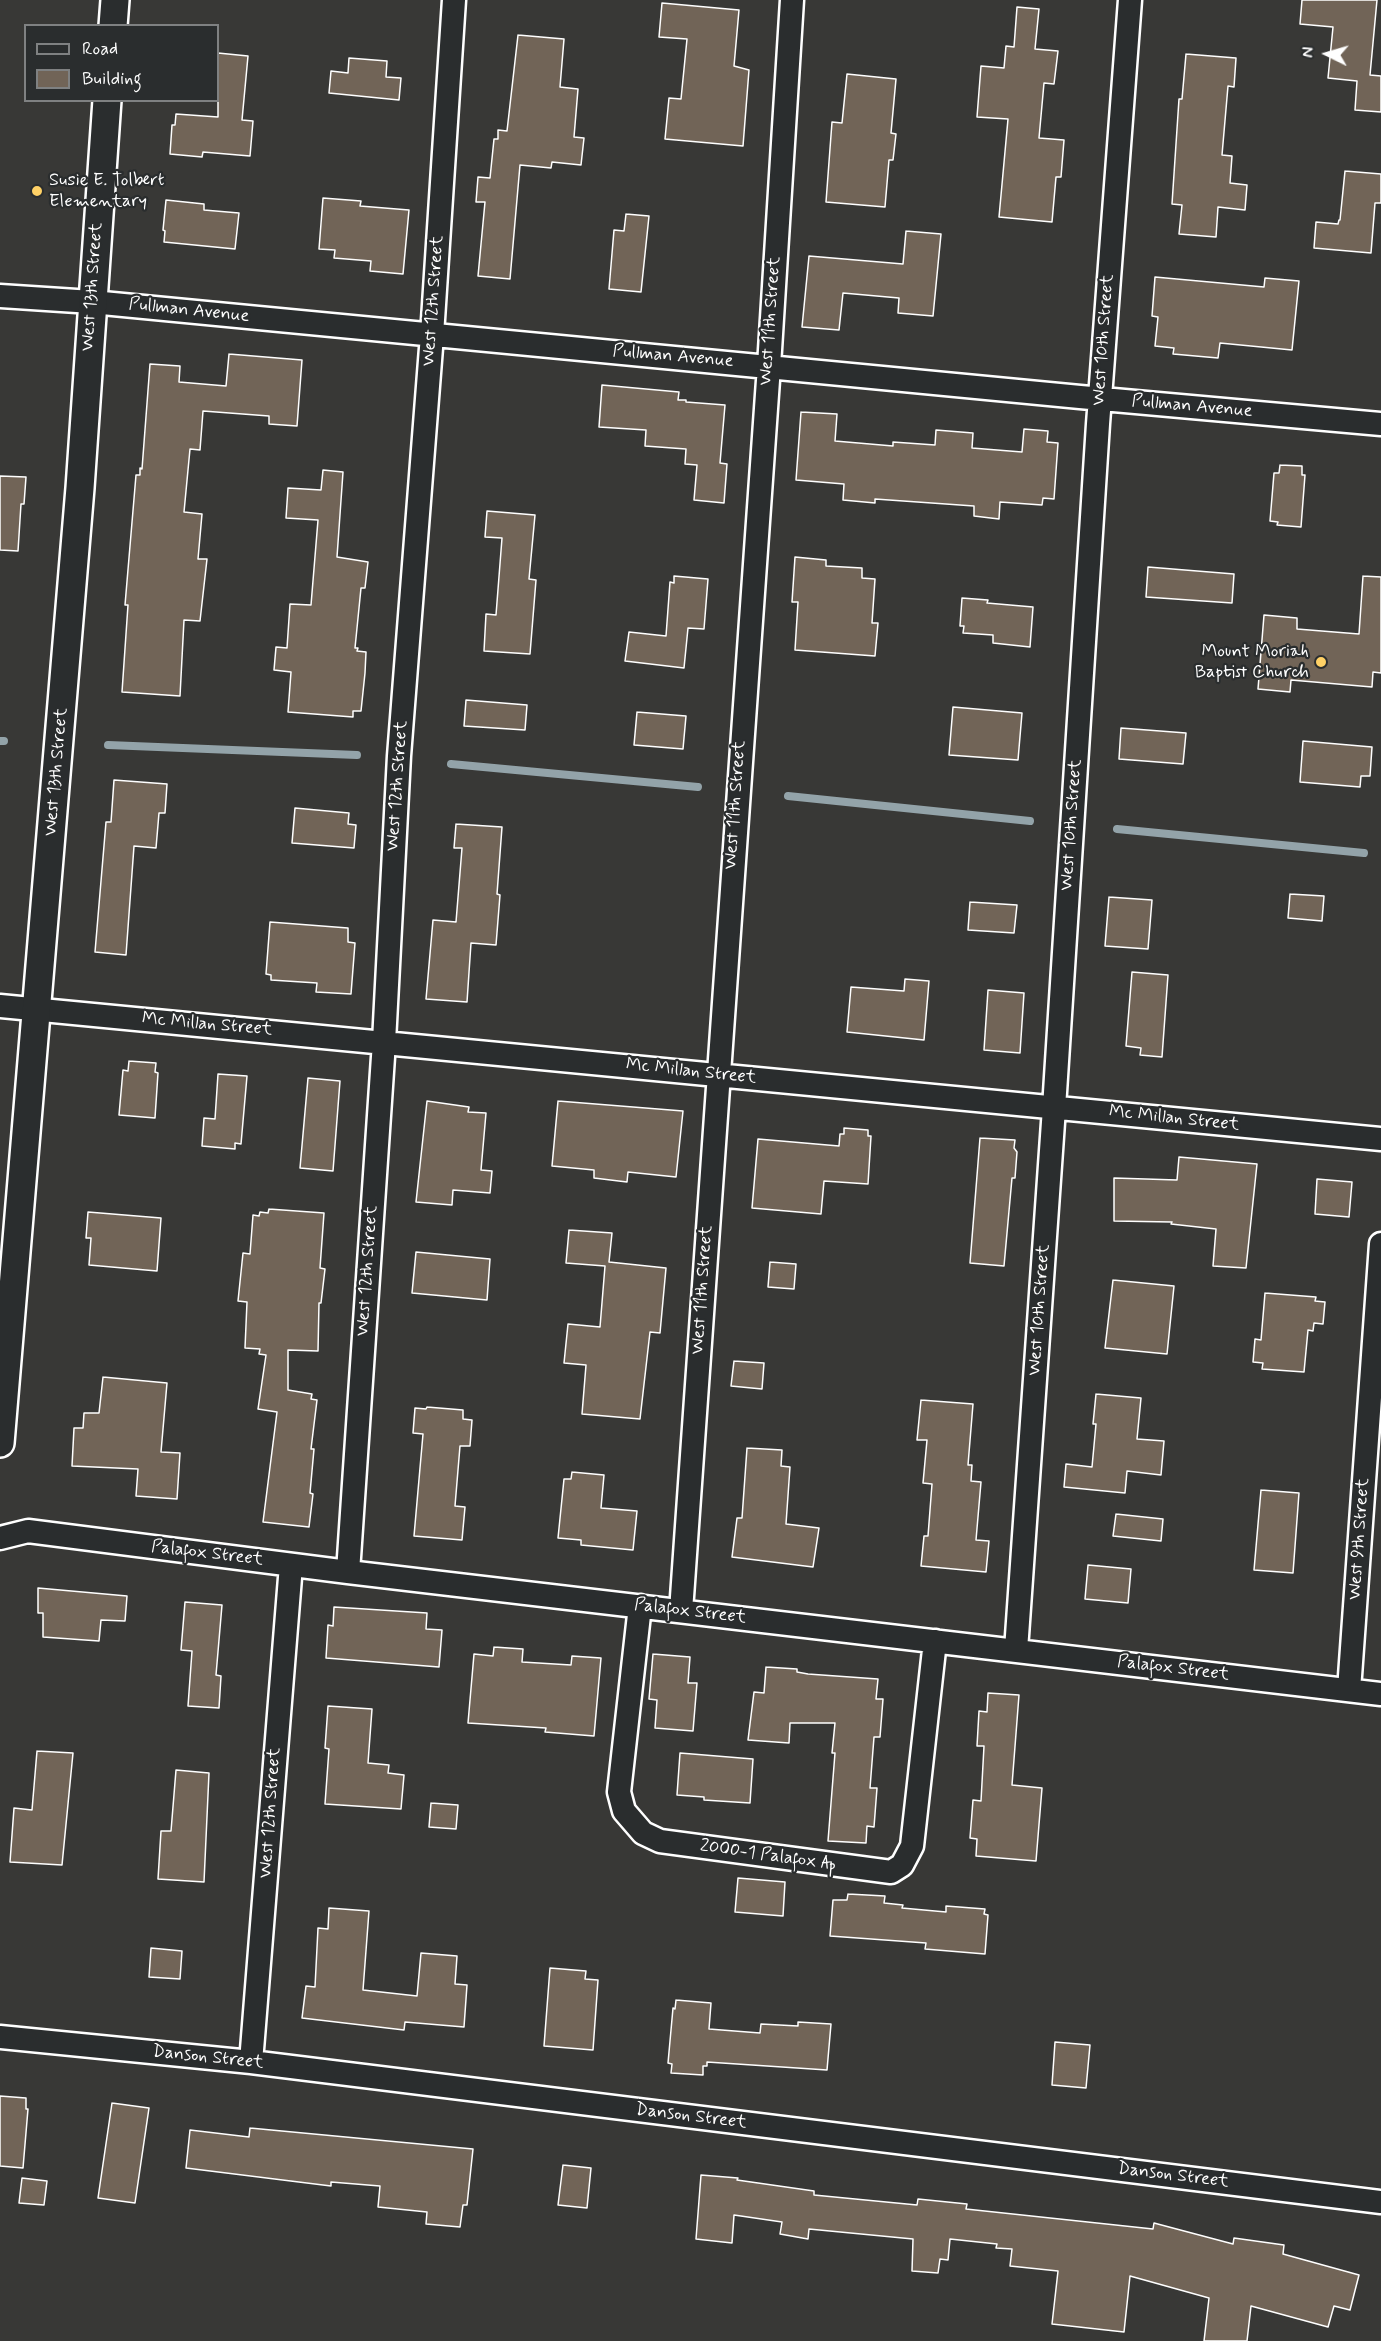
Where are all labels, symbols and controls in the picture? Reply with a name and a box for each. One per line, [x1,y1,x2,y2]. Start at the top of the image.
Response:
legend [24,24,219,102]
north arrow [1297,24,1357,84]
text: Road [82,37,118,61]
text: N [1298,46,1319,59]
text: Building [82,67,142,91]
place label: Susie E. Tolbert Elementary [49,170,165,213]
marker: Susie E. Tolbert Elementary [30,184,44,198]
street label: West 13th Street [78,222,108,352]
street label: West 12th Street [419,235,449,367]
street label: West 11th Street [756,256,786,386]
street label: West 10th Street [1089,274,1119,406]
street label: Pullman Avenue [128,294,250,328]
street label: Pullman Avenue [612,341,734,373]
street label: Pullman Avenue [1131,391,1253,423]
place label: Mount Moriah Baptist Church [1195,641,1309,684]
marker: Mount Moriah Baptist Church [1314,655,1328,669]
street label: West 13th Street [41,707,73,837]
street label: West 12th Street [383,720,413,852]
street label: West 11th Street [721,740,751,870]
street label: West 10th Street [1057,759,1087,891]
street label: Mc Millan Street [141,1009,273,1041]
street label: Mc Millan Street [625,1054,757,1090]
street label: Mc Millan Street [1108,1101,1240,1137]
street label: West 12th Street [353,1205,383,1337]
street label: West 11th Street [688,1225,718,1355]
street label: West 10th Street [1025,1244,1055,1376]
street label: West 9th Street [1345,1477,1375,1601]
street label: Palafox Street [150,1536,264,1572]
street label: Palafox Street [633,1594,747,1630]
street label: Palafox Street [1116,1651,1230,1687]
street label: West 12th Street [256,1747,286,1879]
street label: 2000-1 Palafox Ap [699,1836,837,1876]
street label: Danson Street [151,2041,265,2075]
street label: Danson Street [634,2099,748,2135]
street label: Danson Street [1116,2158,1230,2194]

